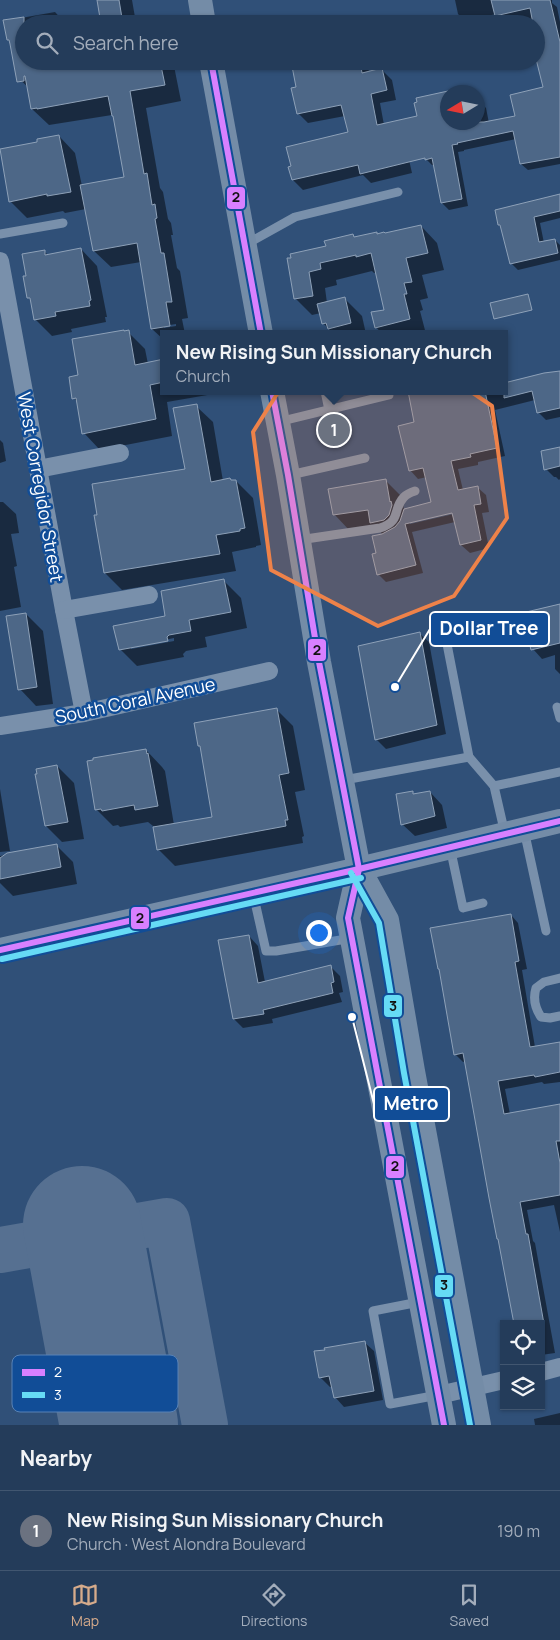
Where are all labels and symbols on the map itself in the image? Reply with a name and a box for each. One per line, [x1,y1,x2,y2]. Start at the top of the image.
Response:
north arrow [440,85,485,130]
line badge: 2 [226,186,246,210]
text: 2 [232,187,240,206]
street label: West Corregidor Street [12,390,70,584]
pin: 1 [318,411,350,449]
callout: Dollar Tree [430,612,549,646]
text: Dollar Tree [440,615,538,641]
line badge: 2 [307,638,327,662]
text: 2 [313,640,321,659]
street label: South Coral Avenue [53,671,217,729]
line badge: 2 [130,906,150,930]
text: 2 [136,908,144,927]
your location [306,920,332,946]
line badge: 3 [383,994,403,1018]
text: 3 [389,996,397,1015]
callout: Metro [374,1087,449,1121]
text: Metro [383,1090,439,1116]
line badge: 2 [385,1155,405,1179]
text: 2 [391,1156,399,1175]
line badge: 3 [434,1274,454,1298]
text: 3 [440,1275,448,1294]
legend [12,1355,178,1412]
text: 2 [54,1362,62,1381]
text: 3 [54,1385,62,1404]

